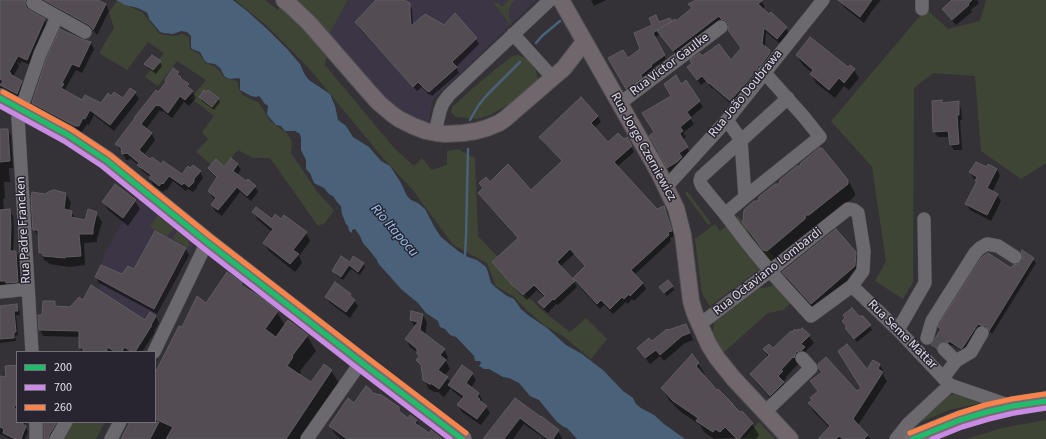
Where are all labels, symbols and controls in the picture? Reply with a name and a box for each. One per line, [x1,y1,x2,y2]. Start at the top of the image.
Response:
street label: Rua Victor Gaulke [627,30,713,100]
street label: Rua João Doubrawa [706,47,786,141]
street label: Rua Jorge Czerniewicz [607,90,679,204]
street label: Rua Padre Francken [13,176,35,284]
water label: Rio Itapocu [366,201,422,261]
street label: Rua Octaviano Lombardi [711,225,825,319]
street label: Rua Seme Mattar [864,297,940,373]
legend [16,351,156,423]
text: 200 [54,359,72,376]
text: 700 [54,379,72,396]
text: 260 [54,399,72,416]

